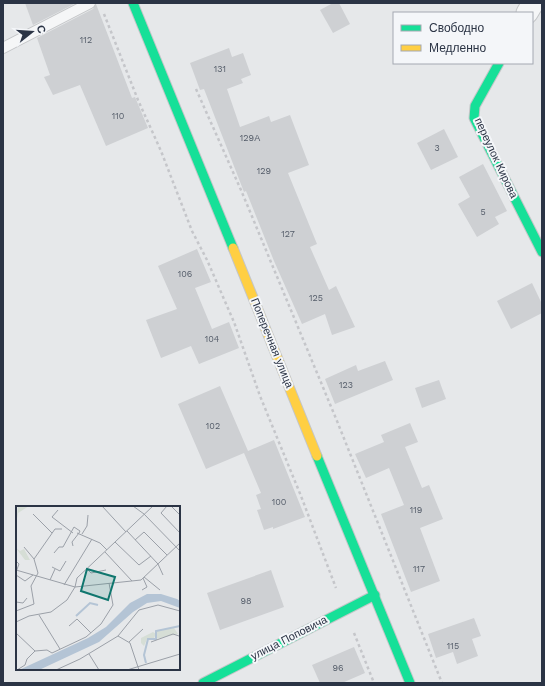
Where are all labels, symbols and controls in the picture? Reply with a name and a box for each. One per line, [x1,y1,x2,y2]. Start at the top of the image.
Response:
north arrow [12,12,52,52]
legend [393,12,533,64]
text: Свободно [429,21,484,35]
text: С [34,24,48,35]
house number: 112 [80,35,92,45]
text: Медленно [429,41,486,55]
house number: 131 [214,64,226,74]
house number: 110 [112,111,125,121]
street label: переулок Кирова [472,116,521,201]
house number: 129А [240,133,260,143]
house number: 3 [434,143,440,153]
house number: 129 [257,166,271,176]
house number: 5 [480,207,486,217]
house number: 127 [281,229,295,239]
house number: 106 [178,269,192,279]
house number: 125 [309,293,323,303]
street label: Поперечная улица [248,296,296,391]
house number: 104 [205,334,220,344]
house number: 123 [339,380,353,390]
house number: 102 [206,421,220,431]
house number: 100 [272,497,287,507]
house number: 119 [410,505,422,515]
inset map [16,506,180,670]
house number: 117 [413,564,425,574]
house number: 98 [240,596,252,606]
street label: улица Поповича [249,613,330,663]
house number: 115 [447,641,459,651]
house number: 96 [332,663,344,673]

